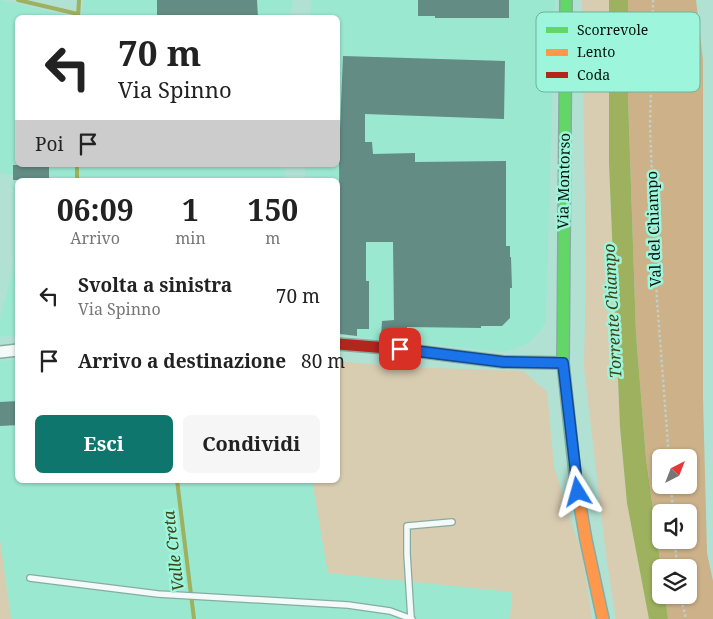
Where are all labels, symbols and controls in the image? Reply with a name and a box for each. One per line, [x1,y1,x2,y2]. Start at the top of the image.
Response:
legend [536,12,700,92]
text: Scorrevole [577,20,648,39]
text: 70 m [118,29,201,76]
icon: left [35,35,100,100]
text: Lento [577,42,615,61]
text: Coda [577,65,610,84]
text: Via Spinno [118,74,232,104]
icon: arrive [74,130,102,158]
text: Poi [35,131,64,157]
street label: Via Montorso [552,133,574,229]
street label: Val del Chiampo [641,171,665,287]
text: 06:09 [57,189,134,230]
text: 1 [182,189,199,230]
text: 150 [247,189,298,230]
text: Arrivo [70,227,120,249]
text: min [175,227,206,249]
text: m [265,227,280,249]
water label: Torrente Chiampo [597,243,627,379]
text: Svolta a sinistra [78,272,232,298]
icon: left [35,282,63,310]
text: 70 m [276,283,320,309]
text: Via Spinno [78,298,161,320]
pin [379,328,421,370]
icon: arrive [386,335,414,363]
icon: arrive [35,347,63,375]
text: Arrivo a destinazione [78,348,286,374]
text: 80 m [301,348,345,374]
button: Esci [35,415,173,473]
button: Condividi [183,415,320,473]
north arrow [652,449,698,494]
map controls [652,449,697,604]
position arrow [551,465,603,517]
button: sound [652,504,697,549]
water label: Valle Creta [157,509,189,593]
button: layers [652,559,697,604]

